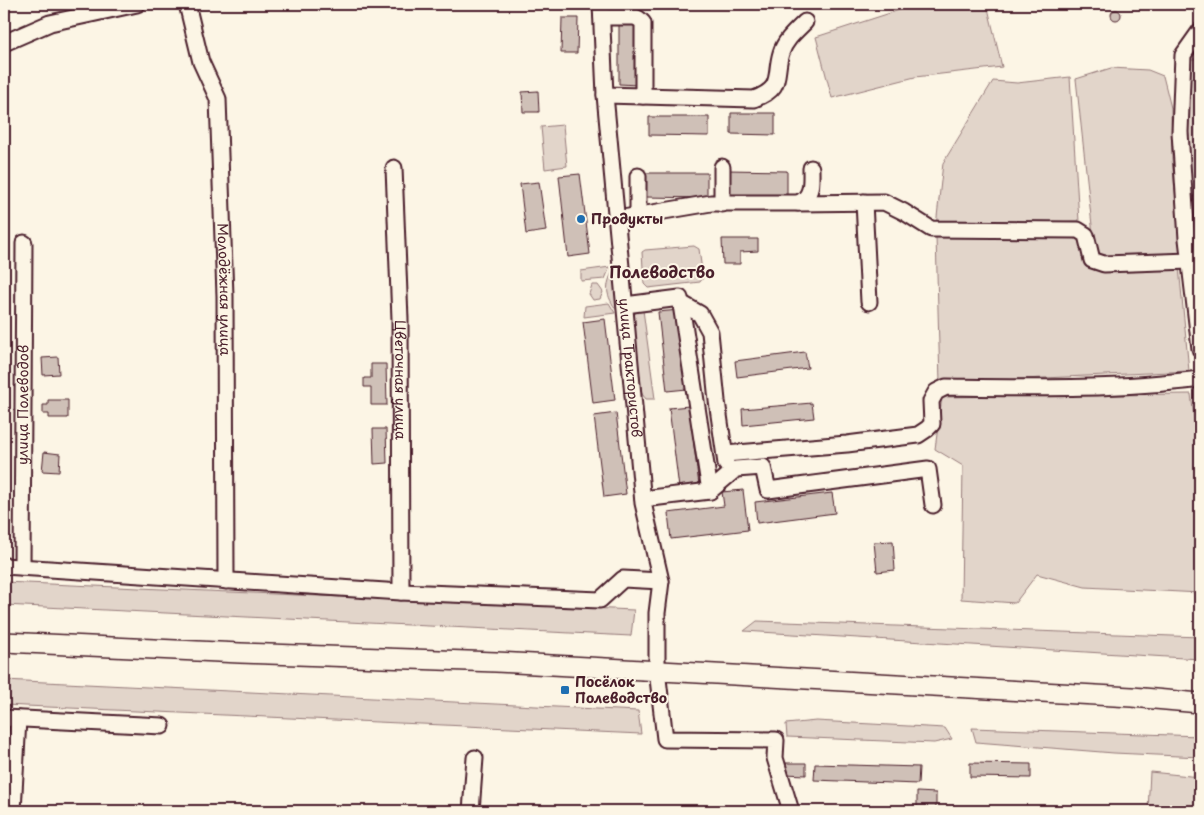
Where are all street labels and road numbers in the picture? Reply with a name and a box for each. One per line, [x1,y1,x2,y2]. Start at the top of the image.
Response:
street label: Молодёжная улица [212,223,236,356]
street label: улица Трактористов [614,297,648,438]
street label: Цветочная улица [390,320,411,440]
street label: улица Полеводов [12,345,33,465]

